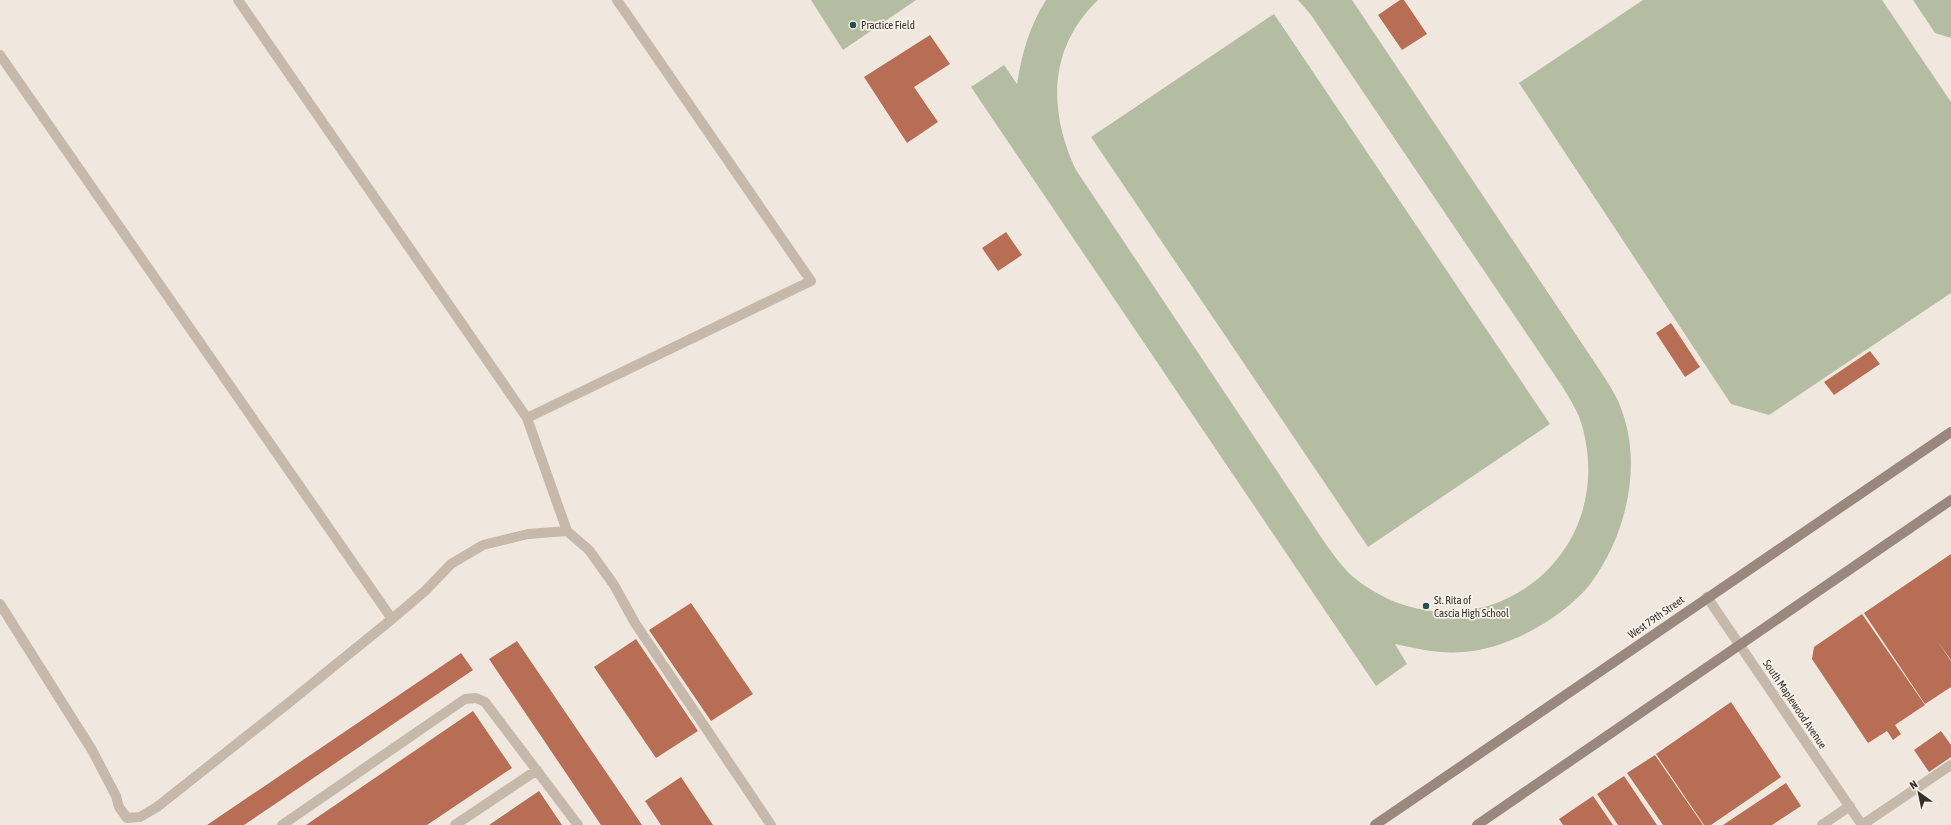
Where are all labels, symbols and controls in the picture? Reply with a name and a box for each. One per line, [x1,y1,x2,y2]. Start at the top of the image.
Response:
place label: Practice Field [861,19,915,31]
marker: Practice Field [848,20,858,30]
street label: West 79th Street [1626,593,1686,641]
place label: St. Rita of Cascia High School [1434,594,1509,619]
marker: St. Rita of Cascia High School [1421,601,1431,611]
street label: South Maplewood Avenue [1761,657,1829,751]
north arrow [1899,773,1939,813]
text: N [1908,778,1920,791]

